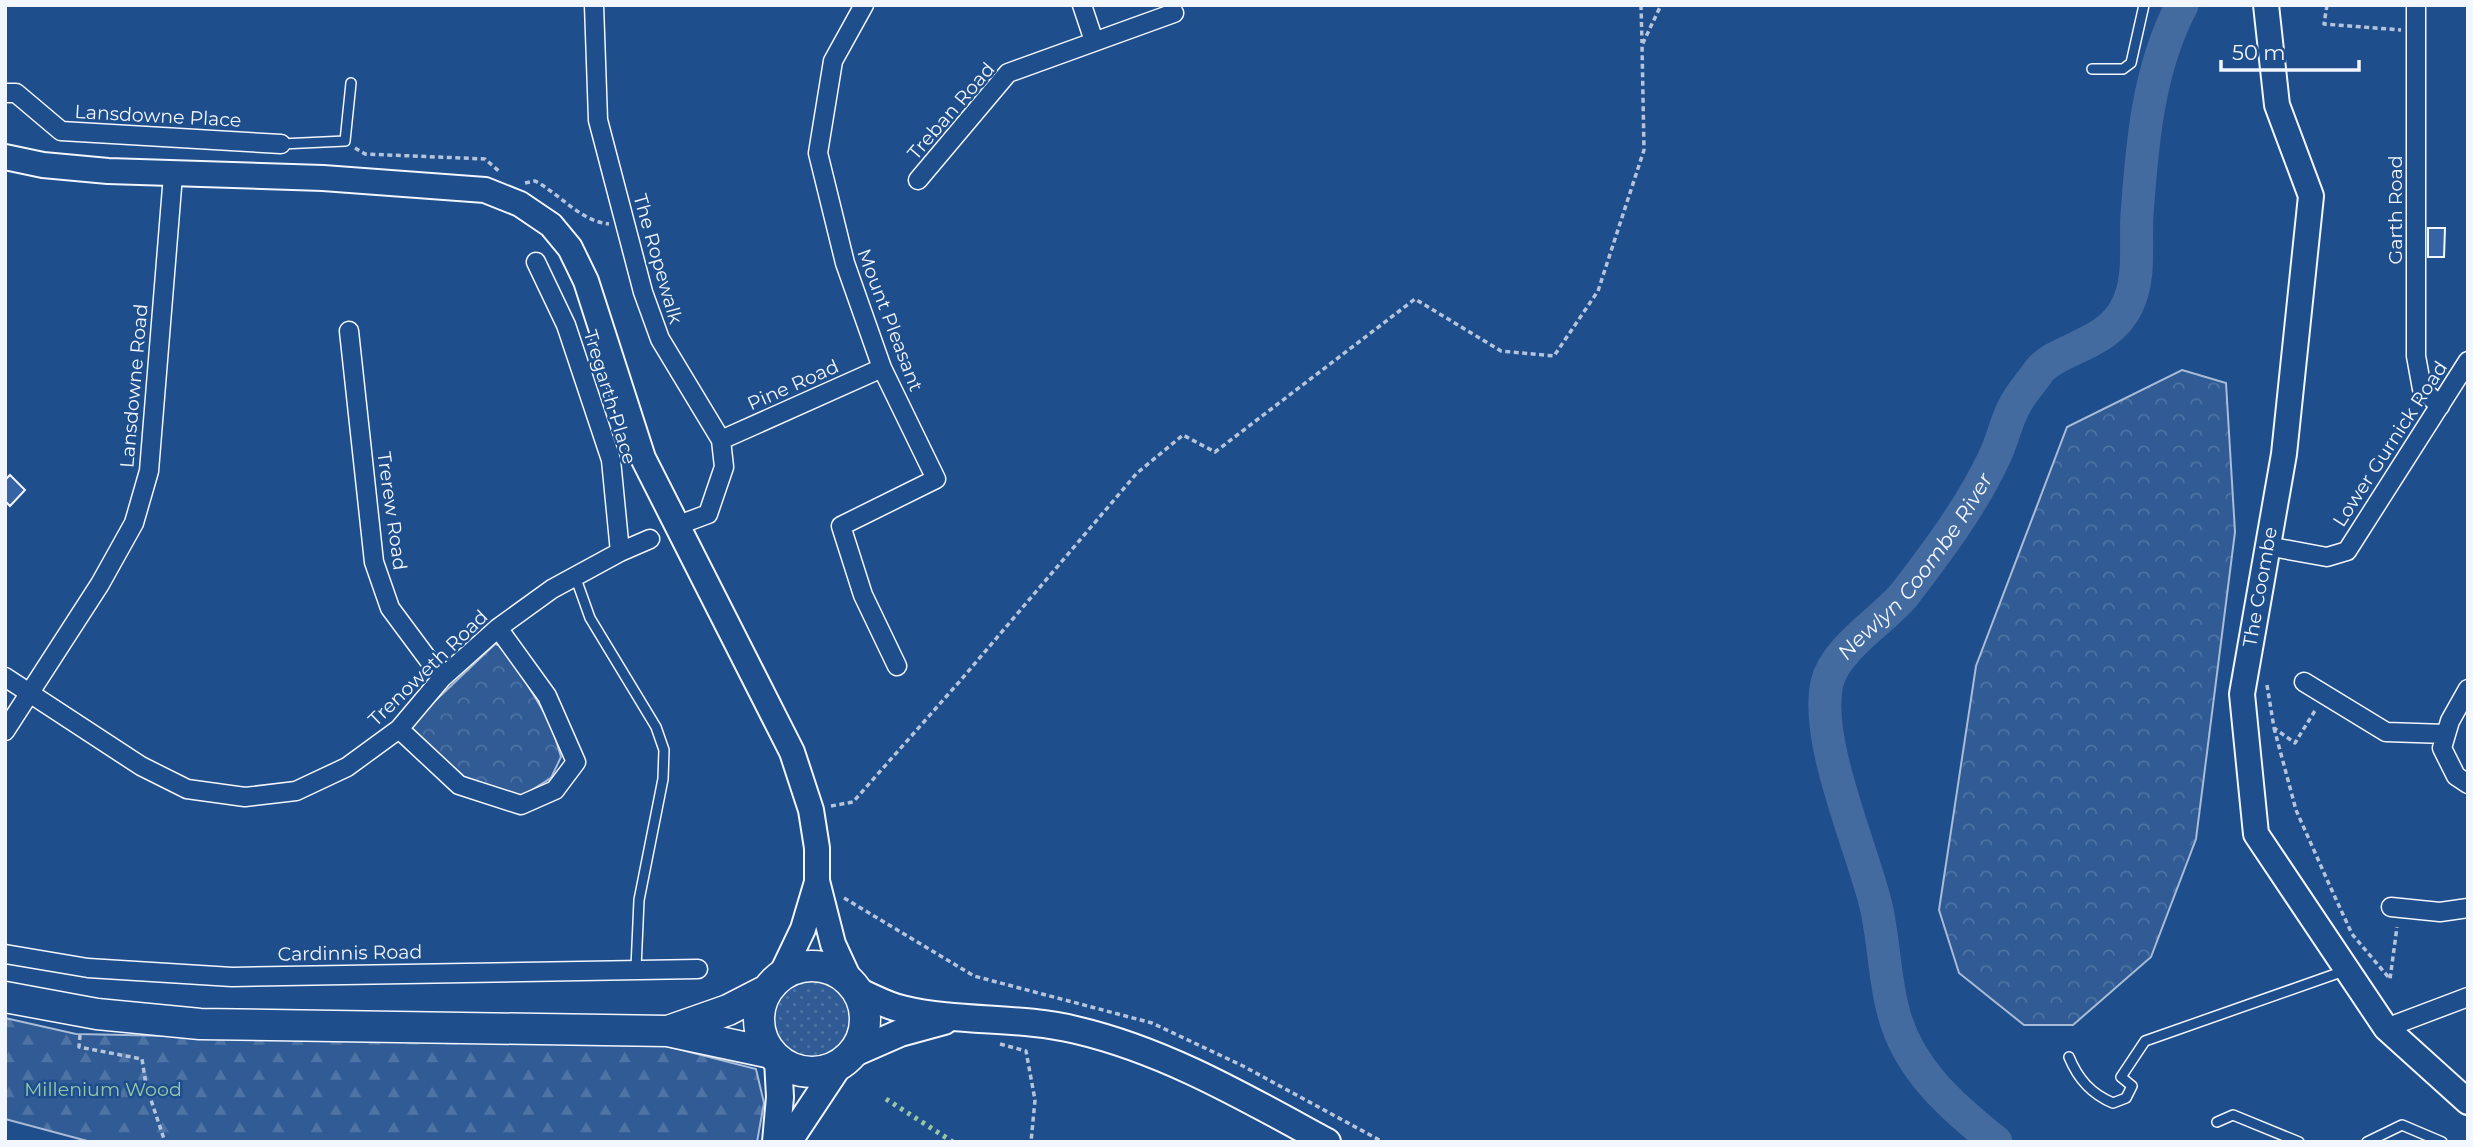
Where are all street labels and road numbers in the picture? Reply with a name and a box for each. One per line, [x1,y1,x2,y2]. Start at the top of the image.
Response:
street label: Treban Road [903,58,999,164]
street label: Lansdowne Place [74,100,242,132]
street label: Garth Road [2384,155,2407,265]
street label: The Ropewalk [628,191,688,327]
street label: Mount Pleasant [852,246,928,395]
street label: Lansdowne Road [115,303,153,469]
street label: Tregarth Place [579,327,641,467]
street label: Pine Road [744,355,842,415]
street label: Lower Gurnick Road [2328,357,2452,531]
street label: Trerew Road [372,450,412,572]
street label: The Coombe [2238,525,2282,649]
street label: Trenoweth Road [364,605,492,731]
street label: Cardinnis Road [277,940,423,966]

